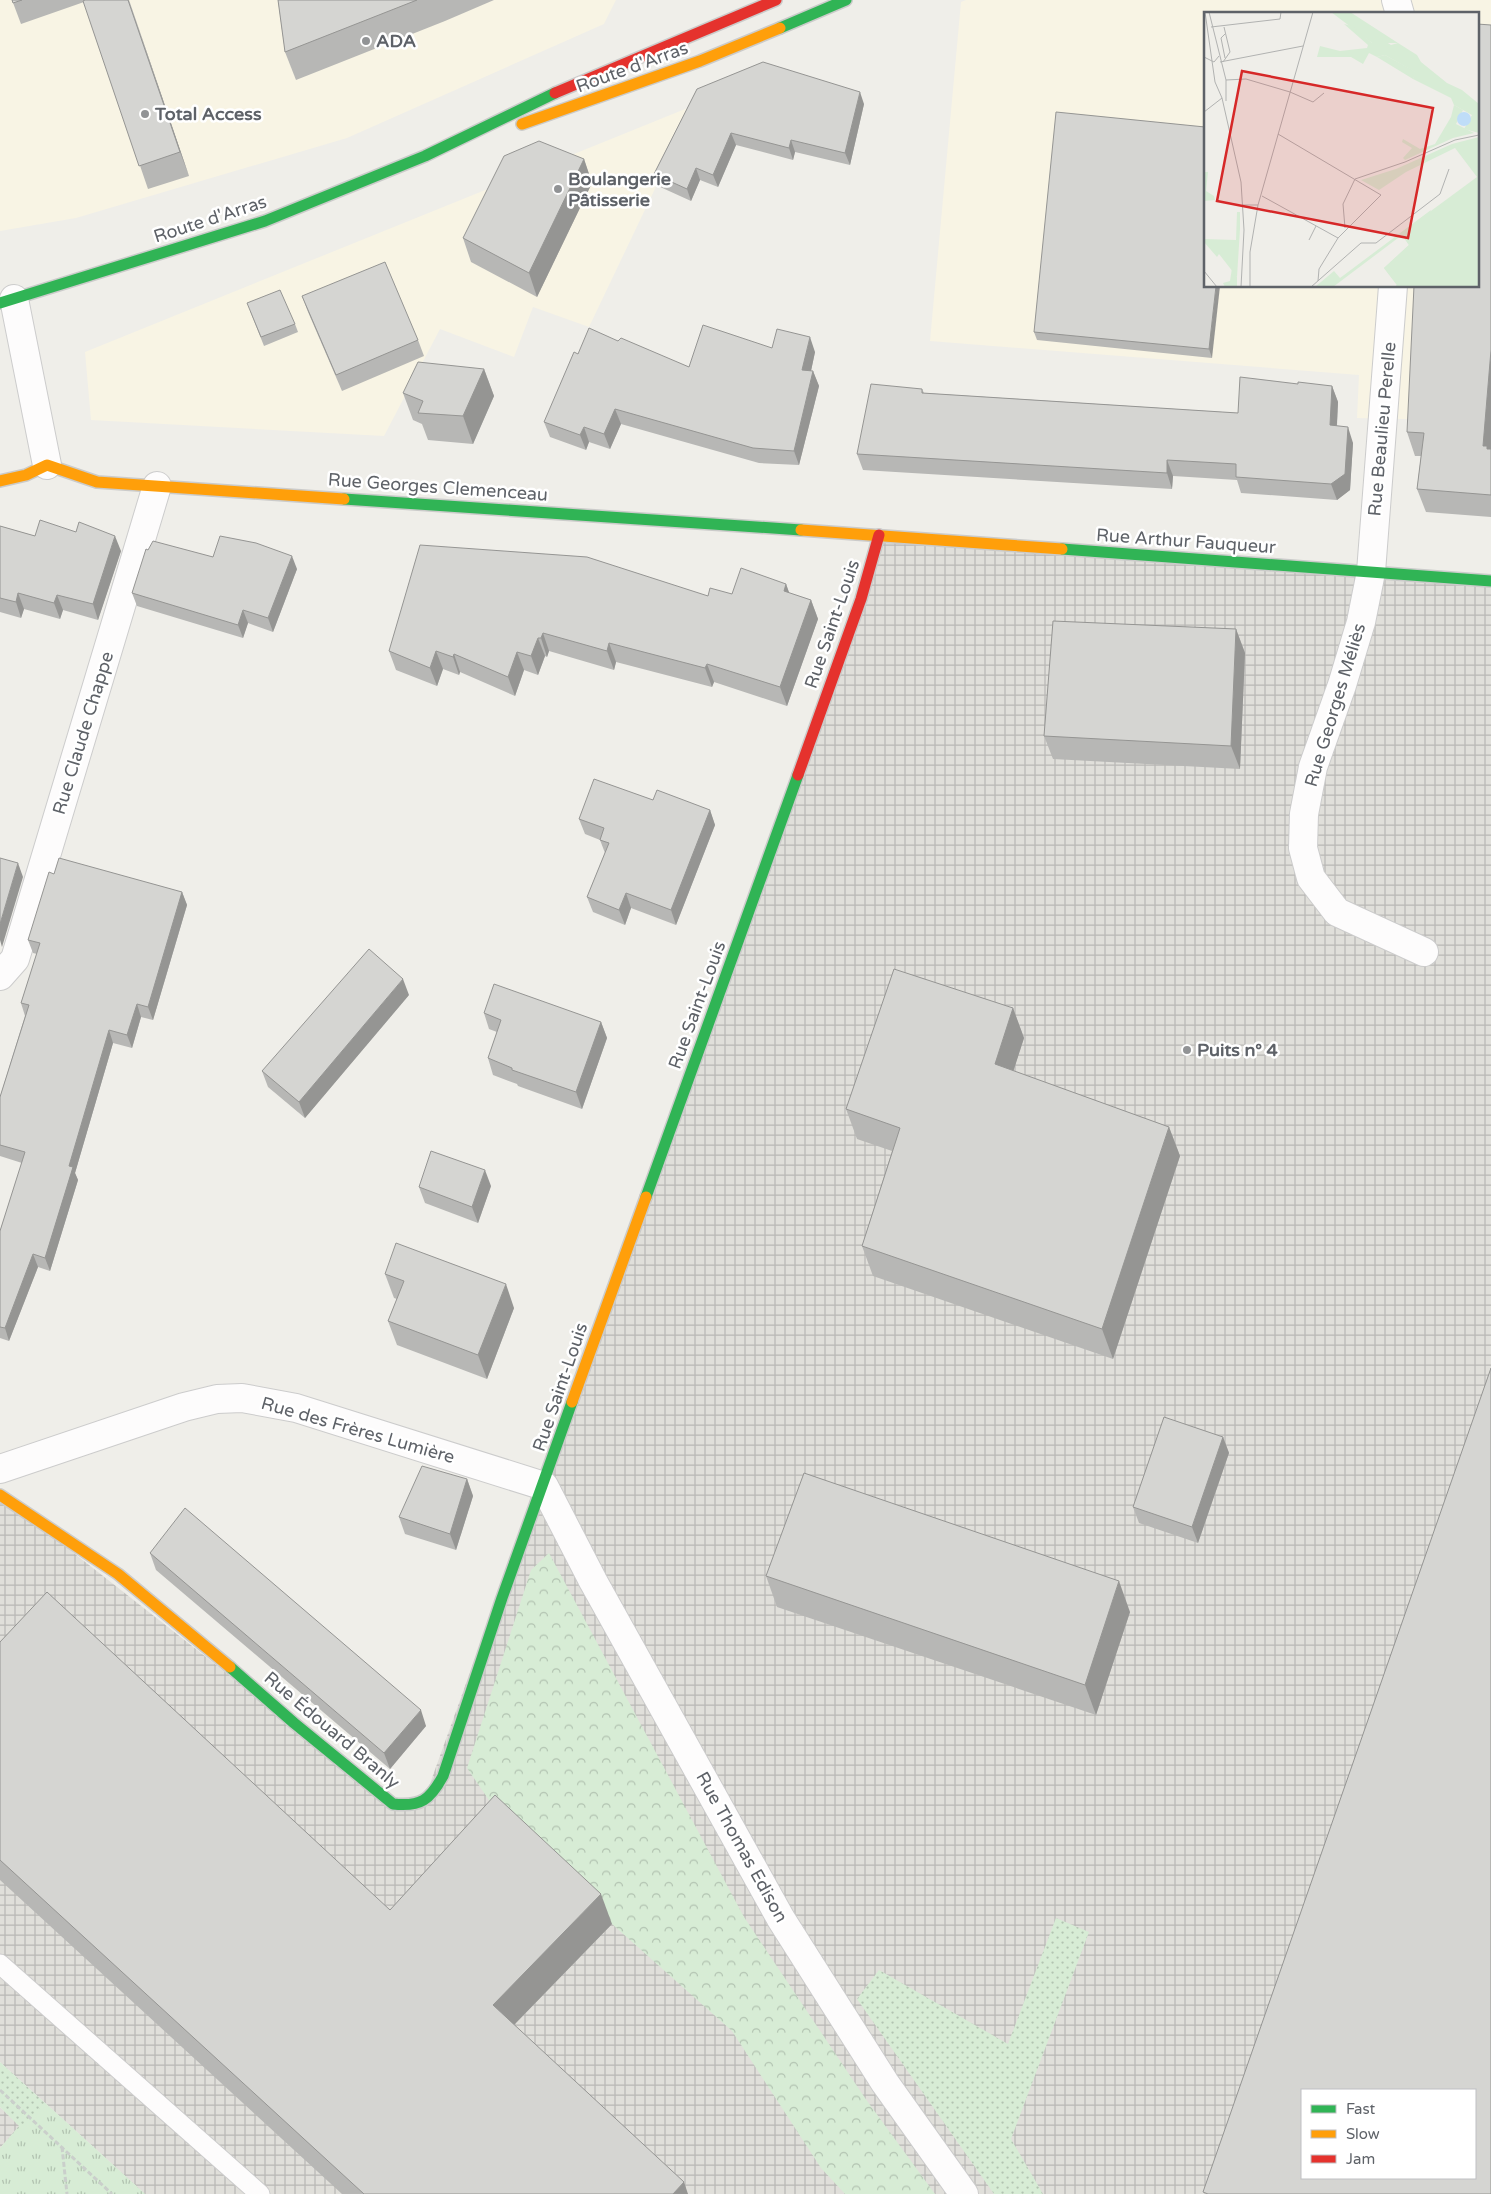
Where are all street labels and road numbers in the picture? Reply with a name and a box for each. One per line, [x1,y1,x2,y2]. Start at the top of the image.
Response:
street label: Route d'Arras [573,37,691,97]
street label: Route d'Arras [151,190,269,248]
street label: Rue Beaulieu Perelle [1363,341,1401,517]
street label: Rue Georges Clemenceau [327,468,549,506]
street label: Rue Arthur Fauqueur [1095,524,1277,558]
street label: Rue Saint-Louis [800,557,864,691]
street label: Rue Georges Méliès [1300,620,1370,790]
street label: Rue Claude Chappe [48,649,118,817]
street label: Rue Saint-Louis [664,938,730,1072]
street label: Rue Saint-Louis [528,1320,592,1454]
street label: Rue des Frères Lumière [259,1392,457,1468]
street label: Rue Édouard Branly [260,1667,405,1793]
street label: Rue Thomas Edison [691,1768,793,1926]

